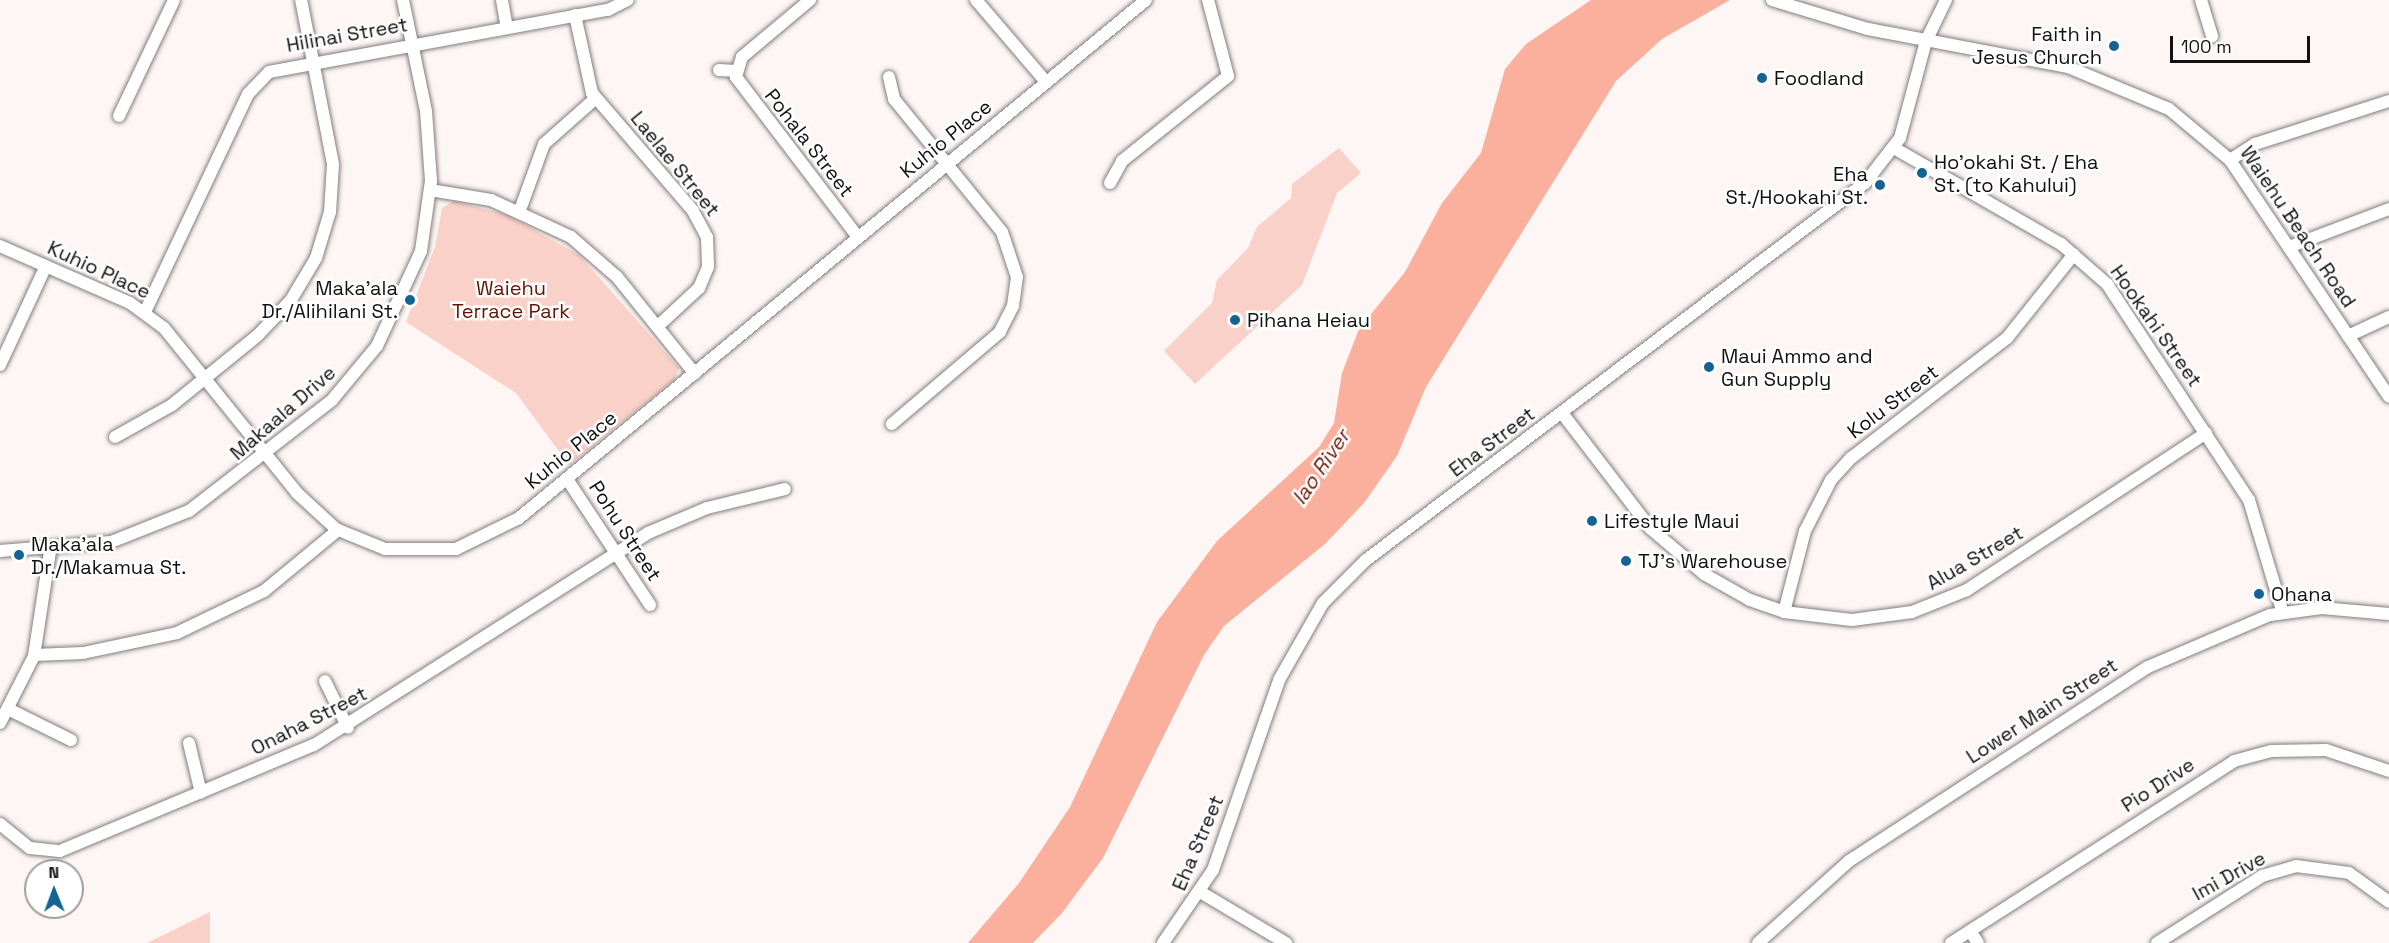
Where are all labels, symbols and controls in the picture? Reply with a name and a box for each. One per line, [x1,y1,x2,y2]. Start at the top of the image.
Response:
street label: Hilinai Street [284,13,410,57]
place label: Faith in Jesus Church [1972,22,2102,69]
scale bar [2173,24,2312,62]
text: 100 m [2181,35,2232,58]
marker: Faith in Jesus Church [2107,39,2121,53]
place label: Foodland [1774,66,1864,90]
marker: Foodland [1755,71,1769,85]
street label: Pohala Street [759,84,859,202]
street label: Kuhio Place [895,95,997,183]
street label: Laelae Street [625,107,725,221]
street label: Waiehu Beach Road [2235,142,2361,312]
place label: Ho'okahi St. / Eha St. (to Kahului) [1934,150,2099,197]
place label: Eha St./Hookahi St. [1725,162,1868,209]
marker: Ho'okahi St. / Eha St. (to Kahului) [1915,166,1929,180]
marker: Eha St./Hookahi St. [1873,178,1887,192]
street label: Kuhio Place [44,236,154,304]
street label: Hookahi Street [2105,260,2207,392]
place label: Maka'ala Dr./Alihilani St. [261,276,398,323]
park label: Waiehu Terrace Park [452,276,570,323]
marker: Maka'ala Dr./Alihilani St. [403,293,417,307]
place label: Pihana Heiau [1247,308,1370,332]
marker: Pihana Heiau [1228,313,1242,327]
place label: Maui Ammo and Gun Supply [1721,344,1873,391]
marker: Maui Ammo and Gun Supply [1702,360,1716,374]
street label: Kolu Street [1843,360,1943,444]
street label: Makaala Drive [225,361,341,465]
street label: Eha Street [1444,402,1540,482]
street label: Kuhio Place [520,406,622,494]
water label: Iao River [1287,425,1355,509]
street label: Pohu Street [584,476,666,586]
place label: Lifestyle Maui [1604,509,1739,533]
marker: Lifestyle Maui [1585,514,1599,528]
street label: Alua Street [1922,521,2028,595]
place label: Maka'ala Dr./Makamua St. [31,532,186,579]
marker: Maka'ala Dr./Makamua St. [12,548,26,562]
place label: TJ’s Warehouse [1638,549,1788,573]
marker: TJ’s Warehouse [1619,554,1633,568]
place label: Ohana [2271,582,2332,606]
marker: Ohana [2252,587,2266,601]
street label: Lower Main Street [1962,653,2122,769]
street label: Onaha Street [247,681,371,761]
street label: Pio Drive [2117,753,2199,817]
street label: Eha Street [1167,792,1229,894]
street label: Imi Drive [2188,846,2270,906]
north arrow [24,859,84,919]
text: N [48,862,59,883]

